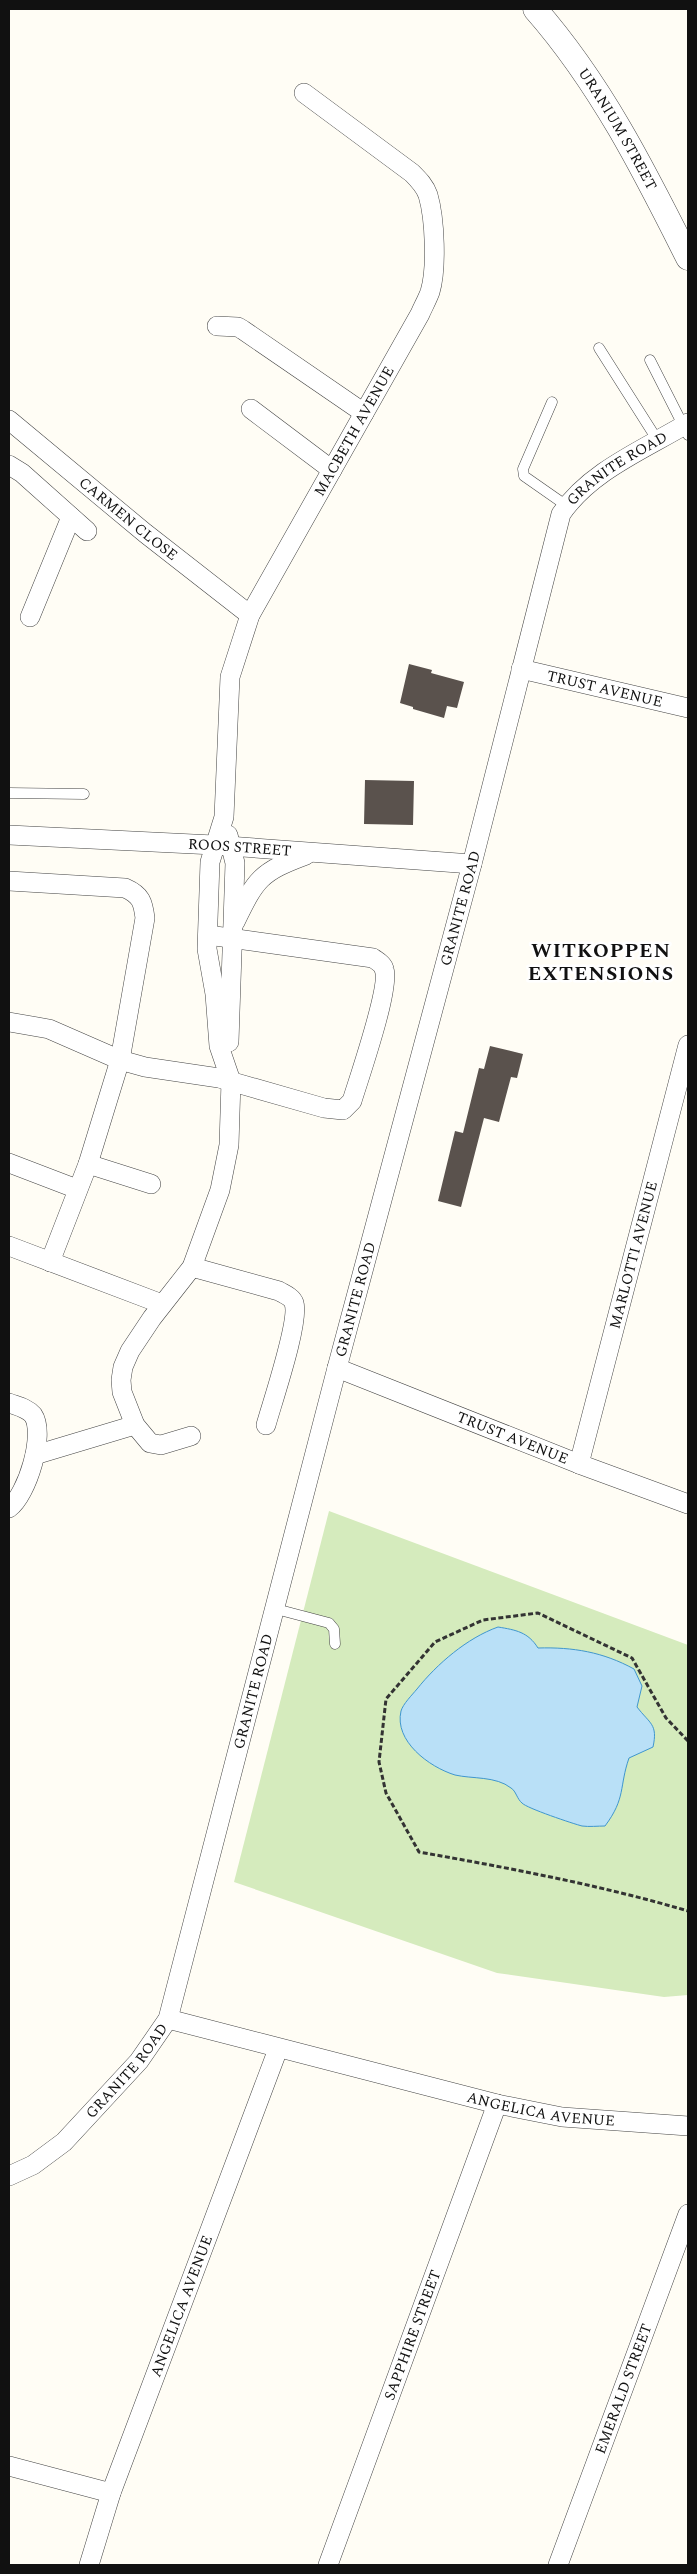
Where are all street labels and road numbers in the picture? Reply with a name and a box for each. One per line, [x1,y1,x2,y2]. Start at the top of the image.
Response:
street label: URANIUM STREET [572,63,663,194]
street label: MACBETH AVENUE [308,362,400,501]
street label: GRANITE ROAD [561,426,672,511]
street label: CARMEN CLOSE [74,472,183,567]
street label: TRUST AVENUE [544,664,665,714]
street label: ROOS STREET [187,833,292,863]
street label: GRANITE ROAD [434,848,487,969]
street label: MARLOTTI AVENUE [604,1179,664,1331]
street label: GRANITE ROAD [329,1239,382,1360]
street label: TRUST AVENUE [453,1406,572,1471]
street label: GRANITE ROAD [228,1631,280,1752]
street label: GRANITE ROAD [80,2019,174,2124]
street label: ANGELICA AVENUE [464,2086,616,2133]
street label: ANGELICA AVENUE [145,2232,219,2380]
street label: SAPPHIRE STREET [378,2267,447,2404]
street label: EMERALD STREET [589,2320,658,2457]

